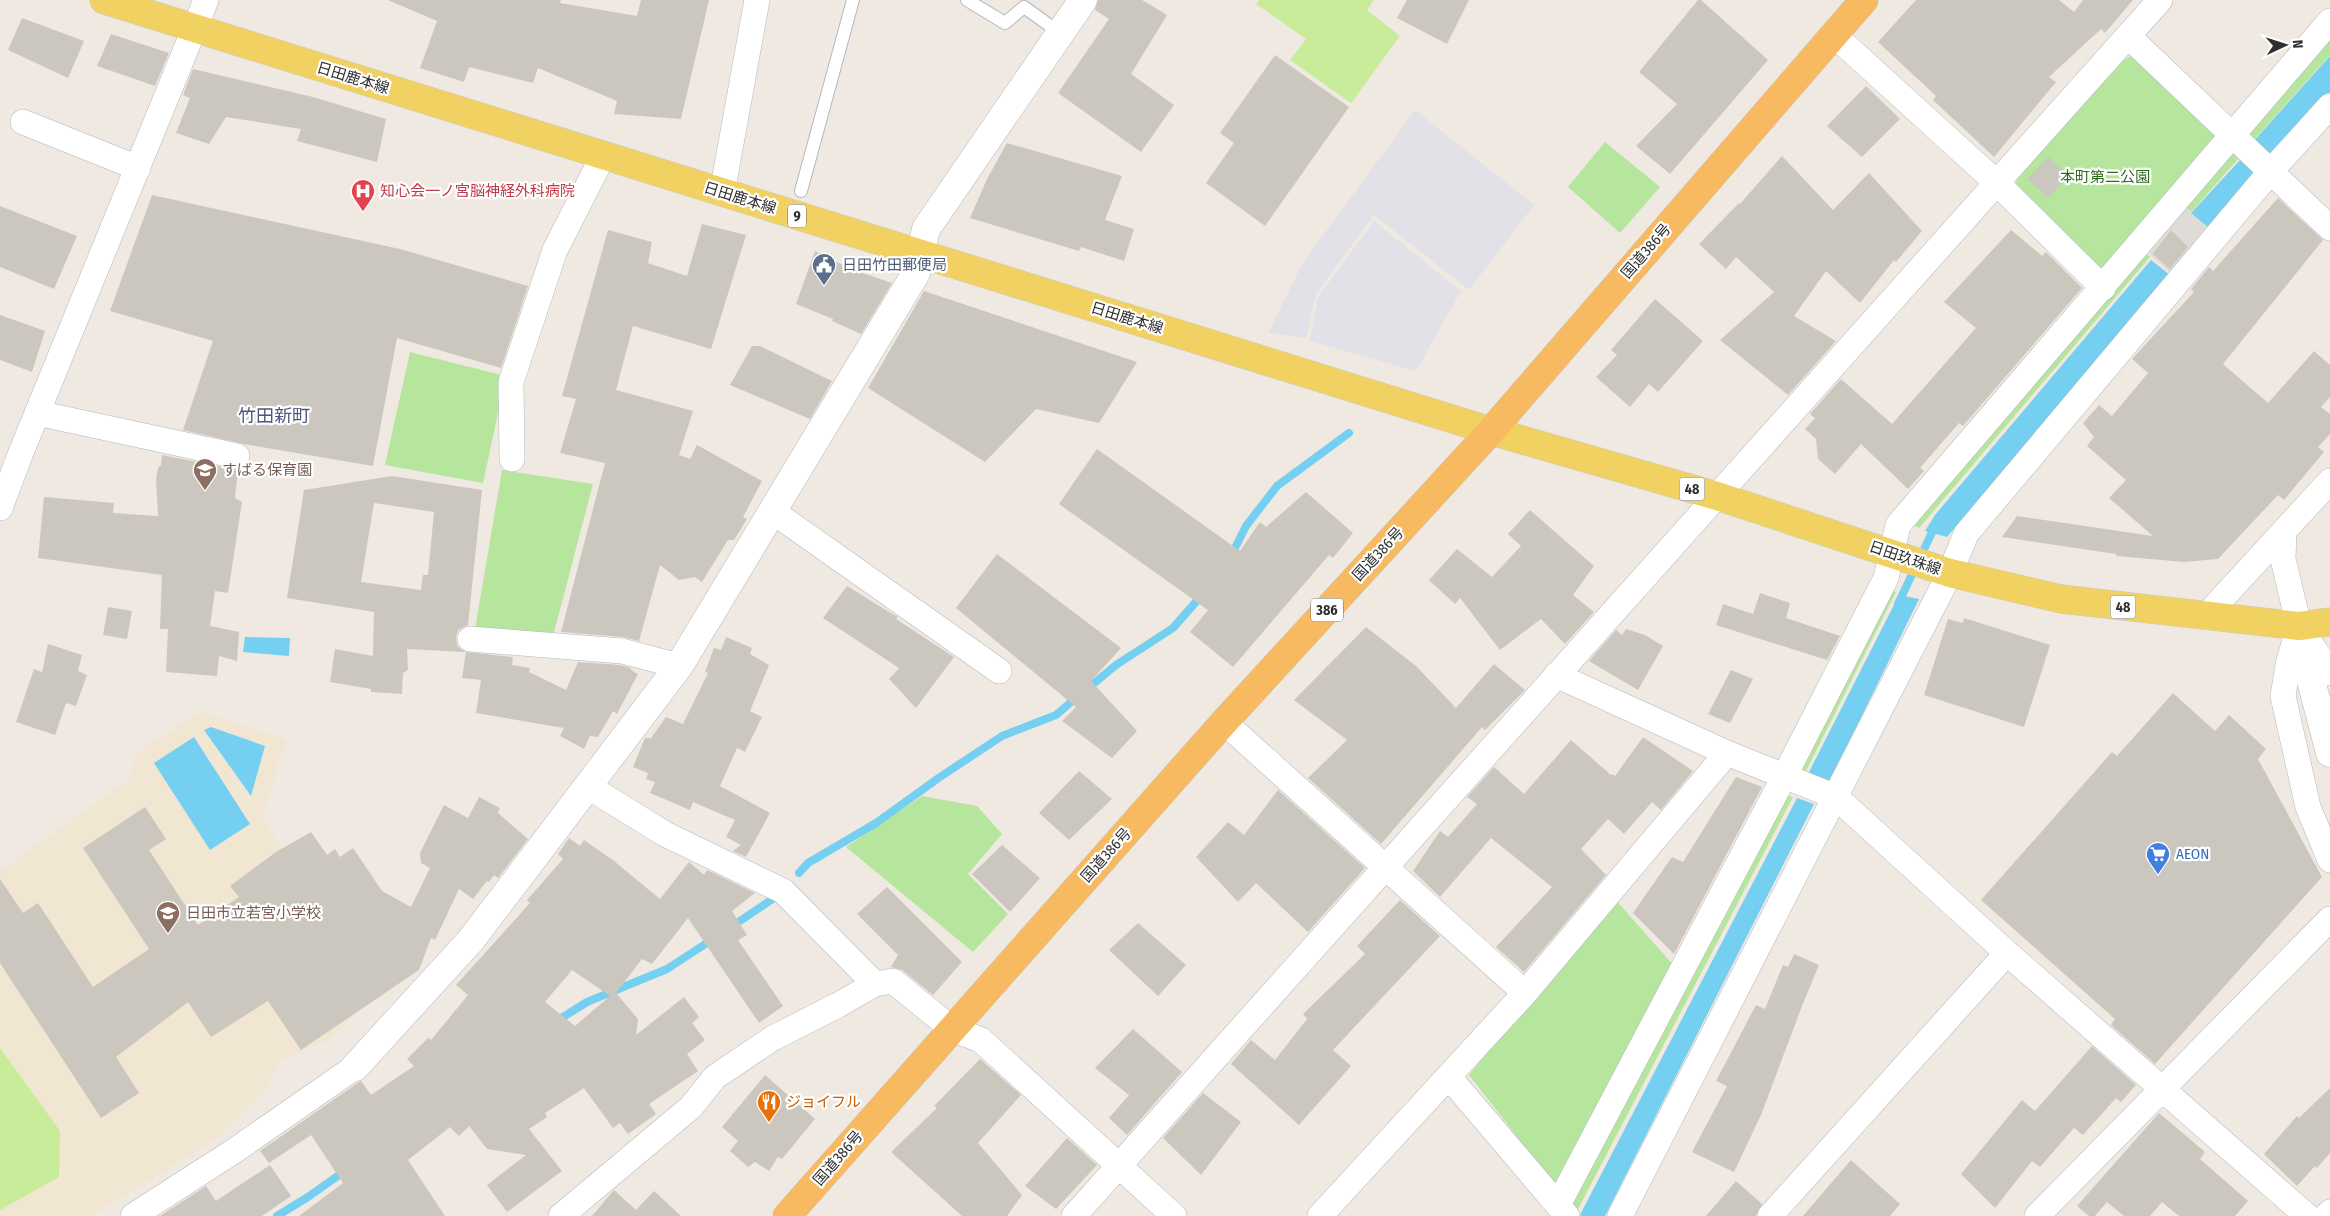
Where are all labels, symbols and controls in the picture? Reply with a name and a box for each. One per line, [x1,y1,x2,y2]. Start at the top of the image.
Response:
north arrow [2260,20,2310,70]
text: N [2289,39,2306,49]
street label: 日田鹿本線 [314,58,392,98]
park label: 本町第二公園 [2060,168,2150,186]
hospital icon: 知心会一ノ宮脳神経外科病院 [350,178,376,212]
street label: 日田鹿本線 [701,178,779,218]
place label: 知心会一ノ宮脳神経外科病院 [380,182,575,200]
road number: 9 [788,205,806,228]
street label: 国道386号 [1617,220,1675,282]
public building icon: 日田竹田郵便局 [811,252,837,286]
place label: 日田竹田郵便局 [842,256,947,274]
street label: 日田鹿本線 [1088,298,1166,338]
district label: 竹田新町 [238,405,310,427]
school or university icon: すばる保育園 [192,457,218,491]
place label: すばる保育園 [222,461,312,479]
road number: 48 [1680,478,1704,500]
street label: 国道386号 [1349,523,1407,585]
street label: 日田玖珠線 [1867,537,1943,579]
road number: 48 [2110,596,2136,618]
road number: 386 [1311,598,1343,622]
street label: 国道386号 [1077,824,1135,886]
supermarket icon: AEON [2145,841,2171,875]
place label: AEON [2176,845,2209,863]
school or university icon: 日田市立若宮小学校 [155,900,181,934]
place label: 日田市立若宮小学校 [186,904,321,922]
restaurant icon: ジョイフル [756,1089,782,1123]
place label: ジョイフル [786,1093,861,1111]
street label: 国道386号 [809,1127,867,1189]

